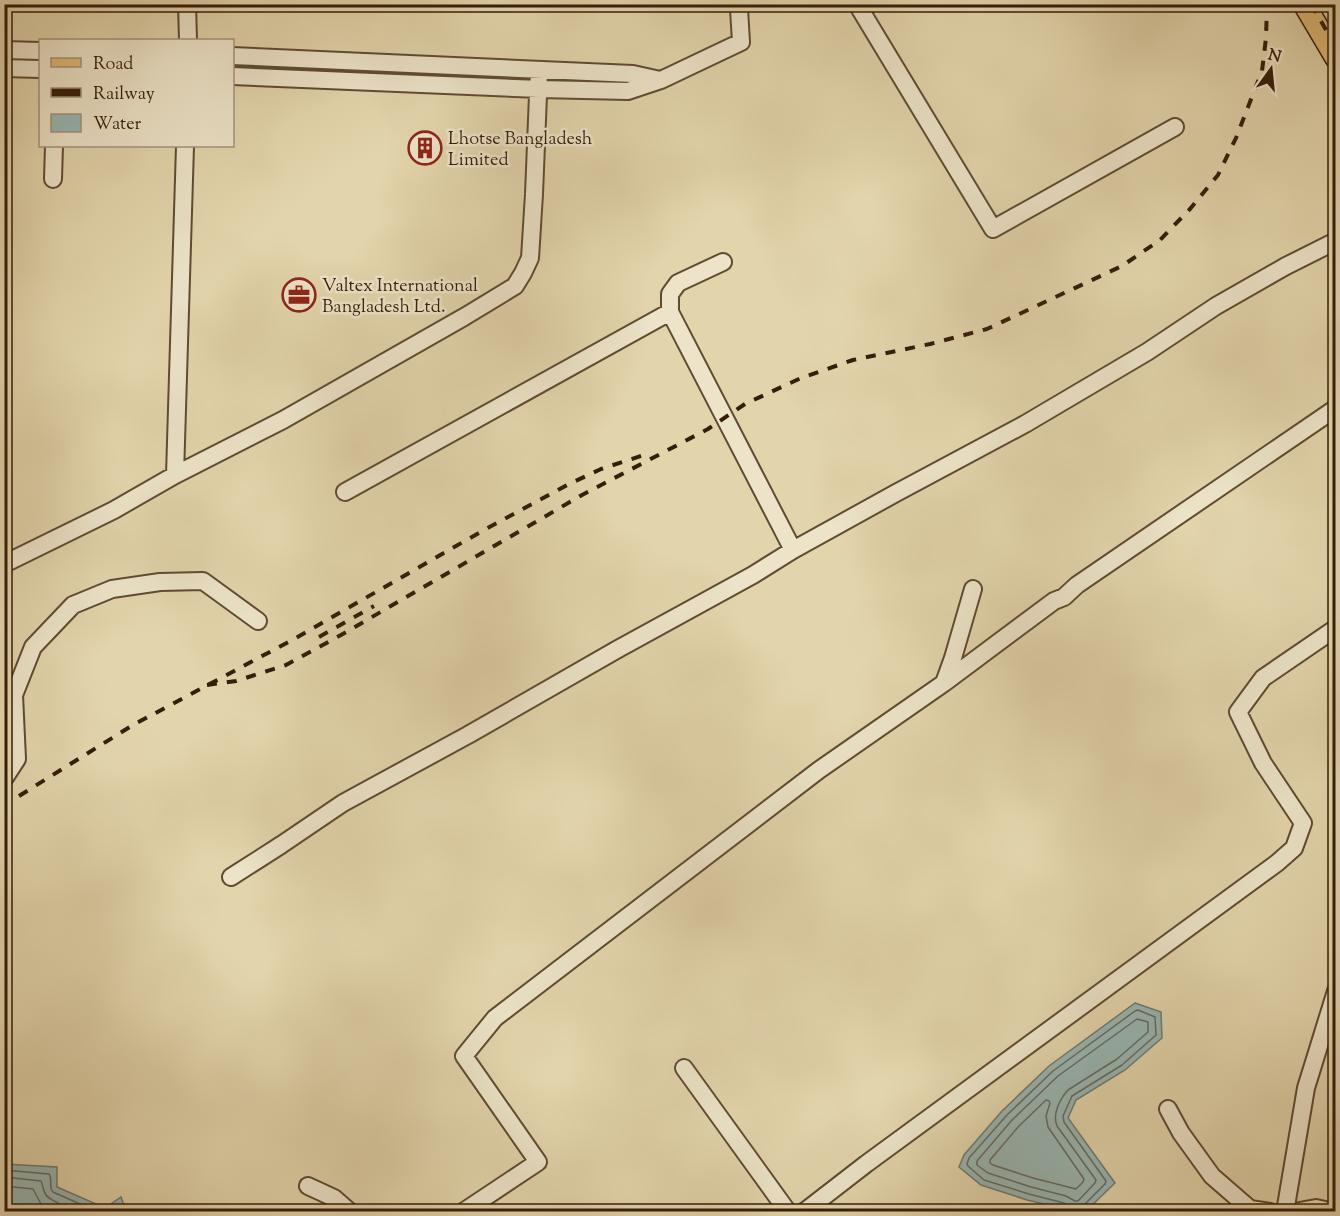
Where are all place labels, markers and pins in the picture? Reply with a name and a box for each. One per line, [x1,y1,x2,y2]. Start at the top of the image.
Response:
place label: Lhotse Bangladesh Limited [448,127,593,174]
building icon: Lhotse Bangladesh Limited [407,130,443,166]
place label: Valtex International Bangladesh Ltd. [322,274,478,321]
office icon: Valtex International Bangladesh Ltd. [281,277,317,313]

